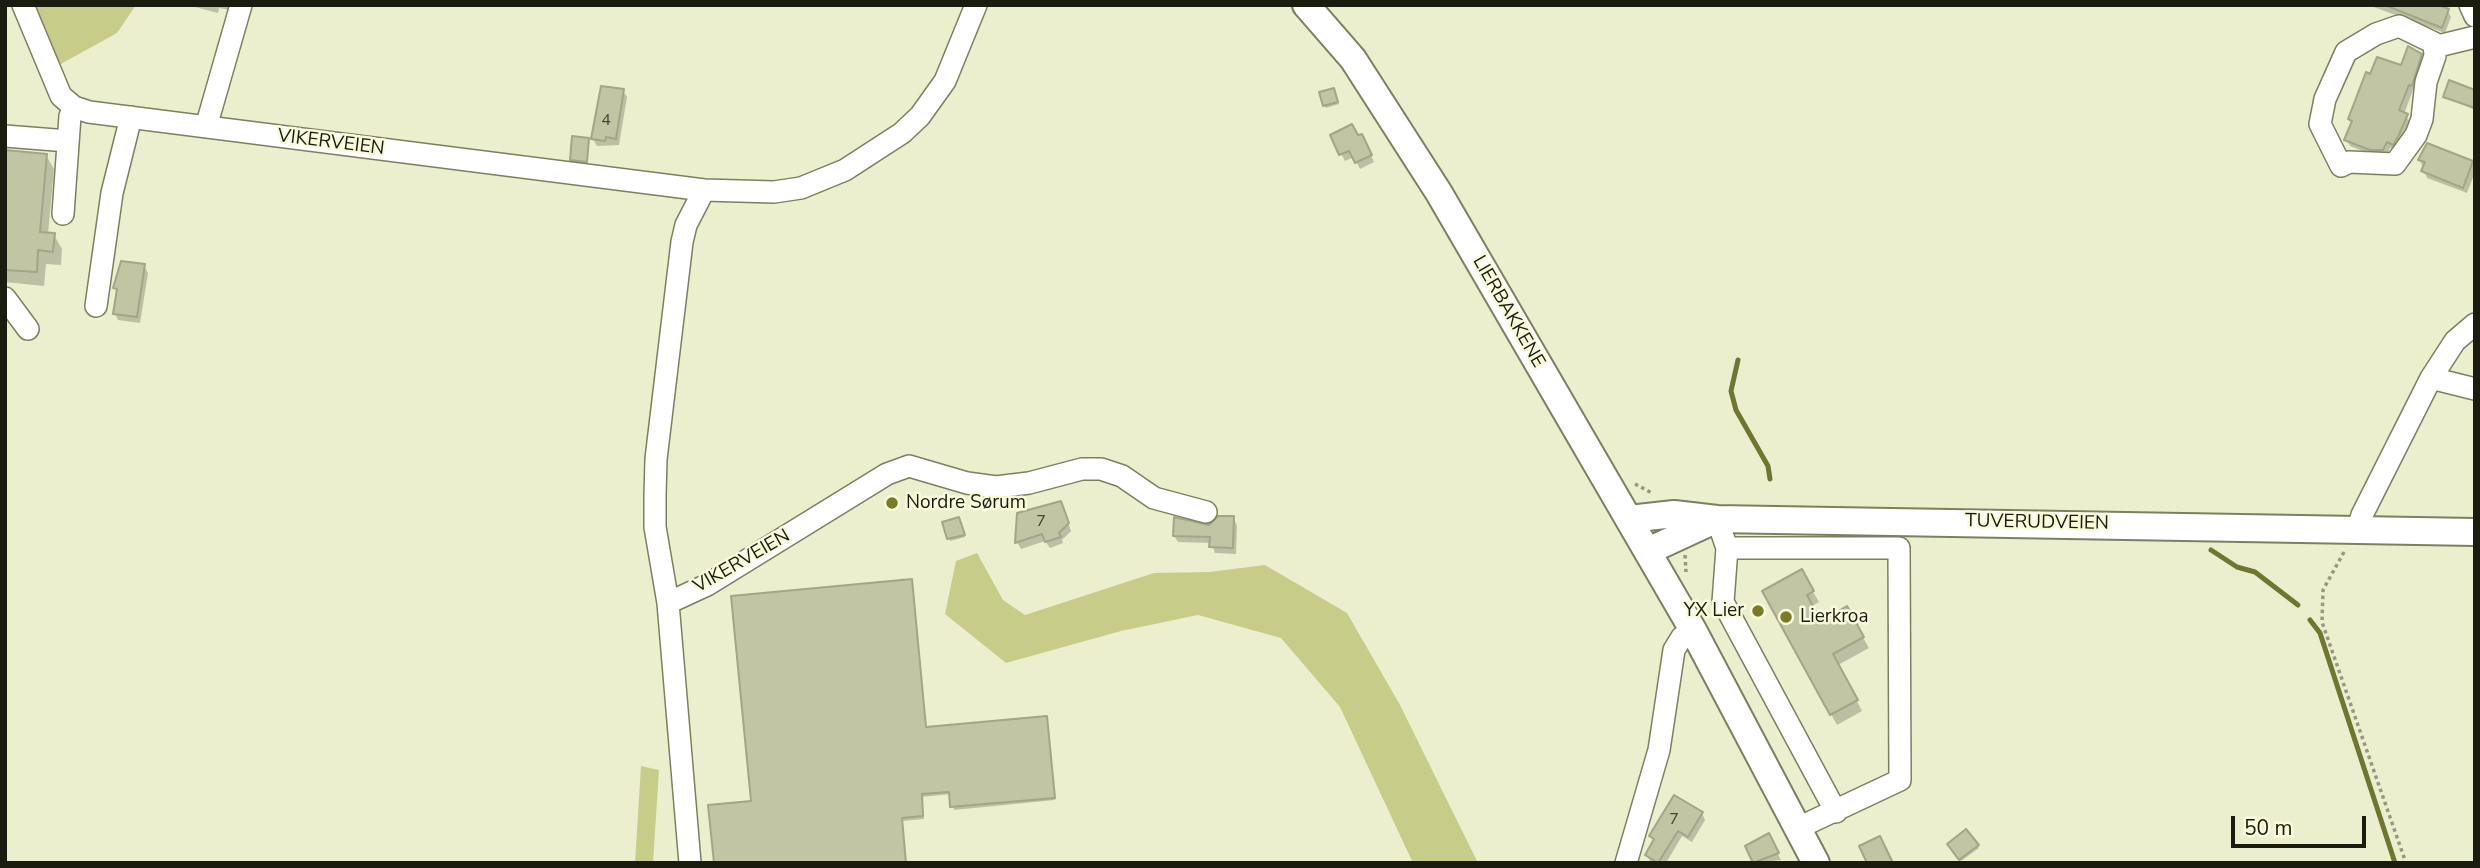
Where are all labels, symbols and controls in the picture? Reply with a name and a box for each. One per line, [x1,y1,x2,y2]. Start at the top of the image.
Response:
house number: 4 [601,111,611,131]
street label: VIKERVEIEN [276,125,386,161]
street label: LIERBAKKENE [1467,252,1549,372]
place label: Nordre Sørum [906,492,1026,514]
marker: Nordre Sørum [884,495,900,511]
street label: TUVERUDVEIEN [1965,510,2109,536]
house number: 7 [1036,512,1046,532]
street label: VIKERVEIEN [690,525,794,599]
place label: YX Lier [1684,600,1744,622]
marker: YX Lier [1750,603,1766,619]
place label: Lierkroa [1800,606,1868,628]
marker: Lierkroa [1778,609,1794,625]
scale bar [2235,802,2370,846]
house number: 7 [1669,810,1679,830]
text: 50 m [2244,814,2293,842]

